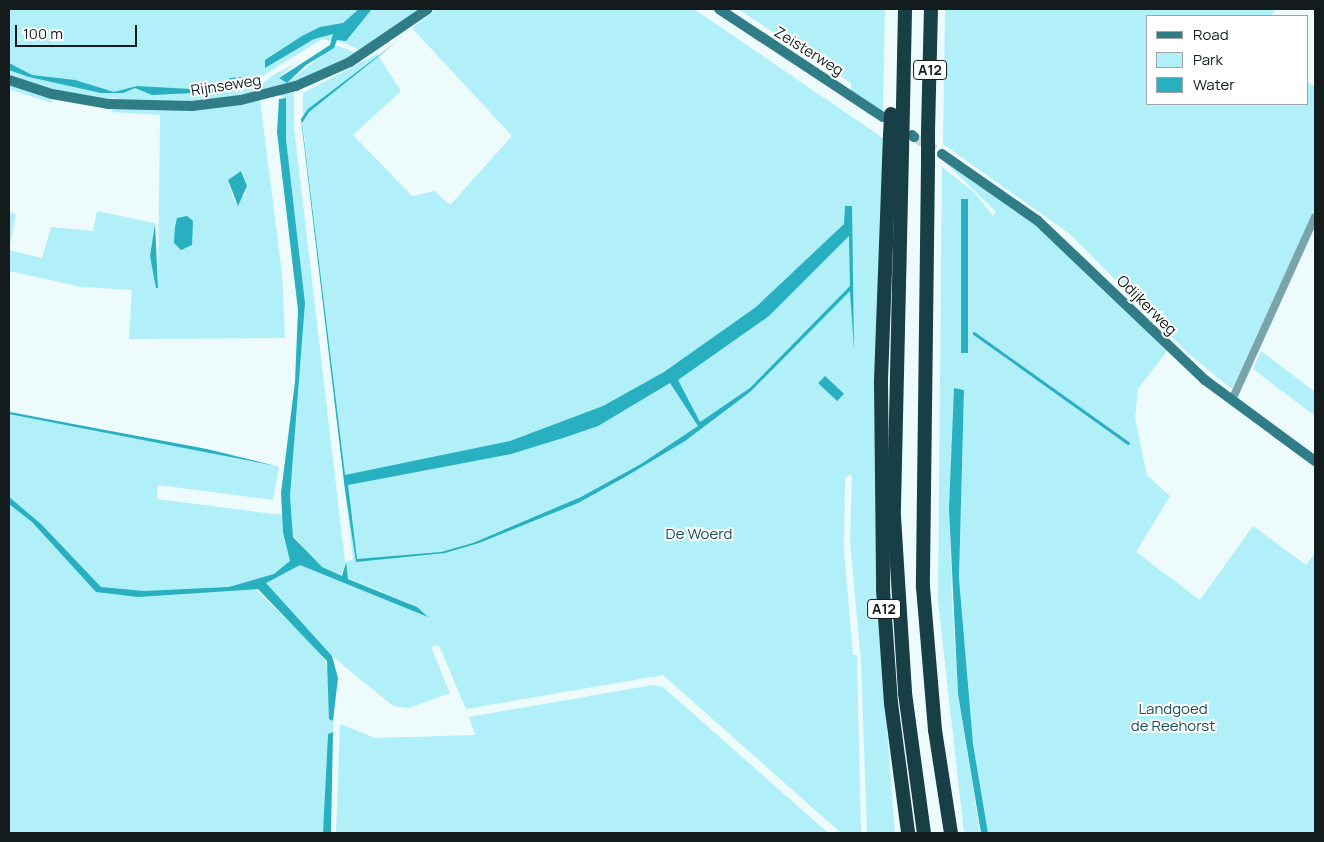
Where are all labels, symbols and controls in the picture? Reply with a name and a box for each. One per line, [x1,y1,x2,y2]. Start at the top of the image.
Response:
scale bar [18,15,140,47]
legend [1146,15,1309,105]
text: 100 m [23,23,63,44]
street label: Zeisterweg [771,23,847,79]
text: Road [1193,24,1229,45]
text: Park [1193,49,1223,70]
road number: A12 [912,58,948,82]
street label: Rijnseweg [190,71,262,99]
text: Water [1193,74,1235,95]
street label: Odijkerweg [1113,271,1181,339]
park label: De Woerd [666,525,732,543]
road number: A12 [866,598,902,620]
park label: Landgoed de Reehorst [1131,699,1215,734]

